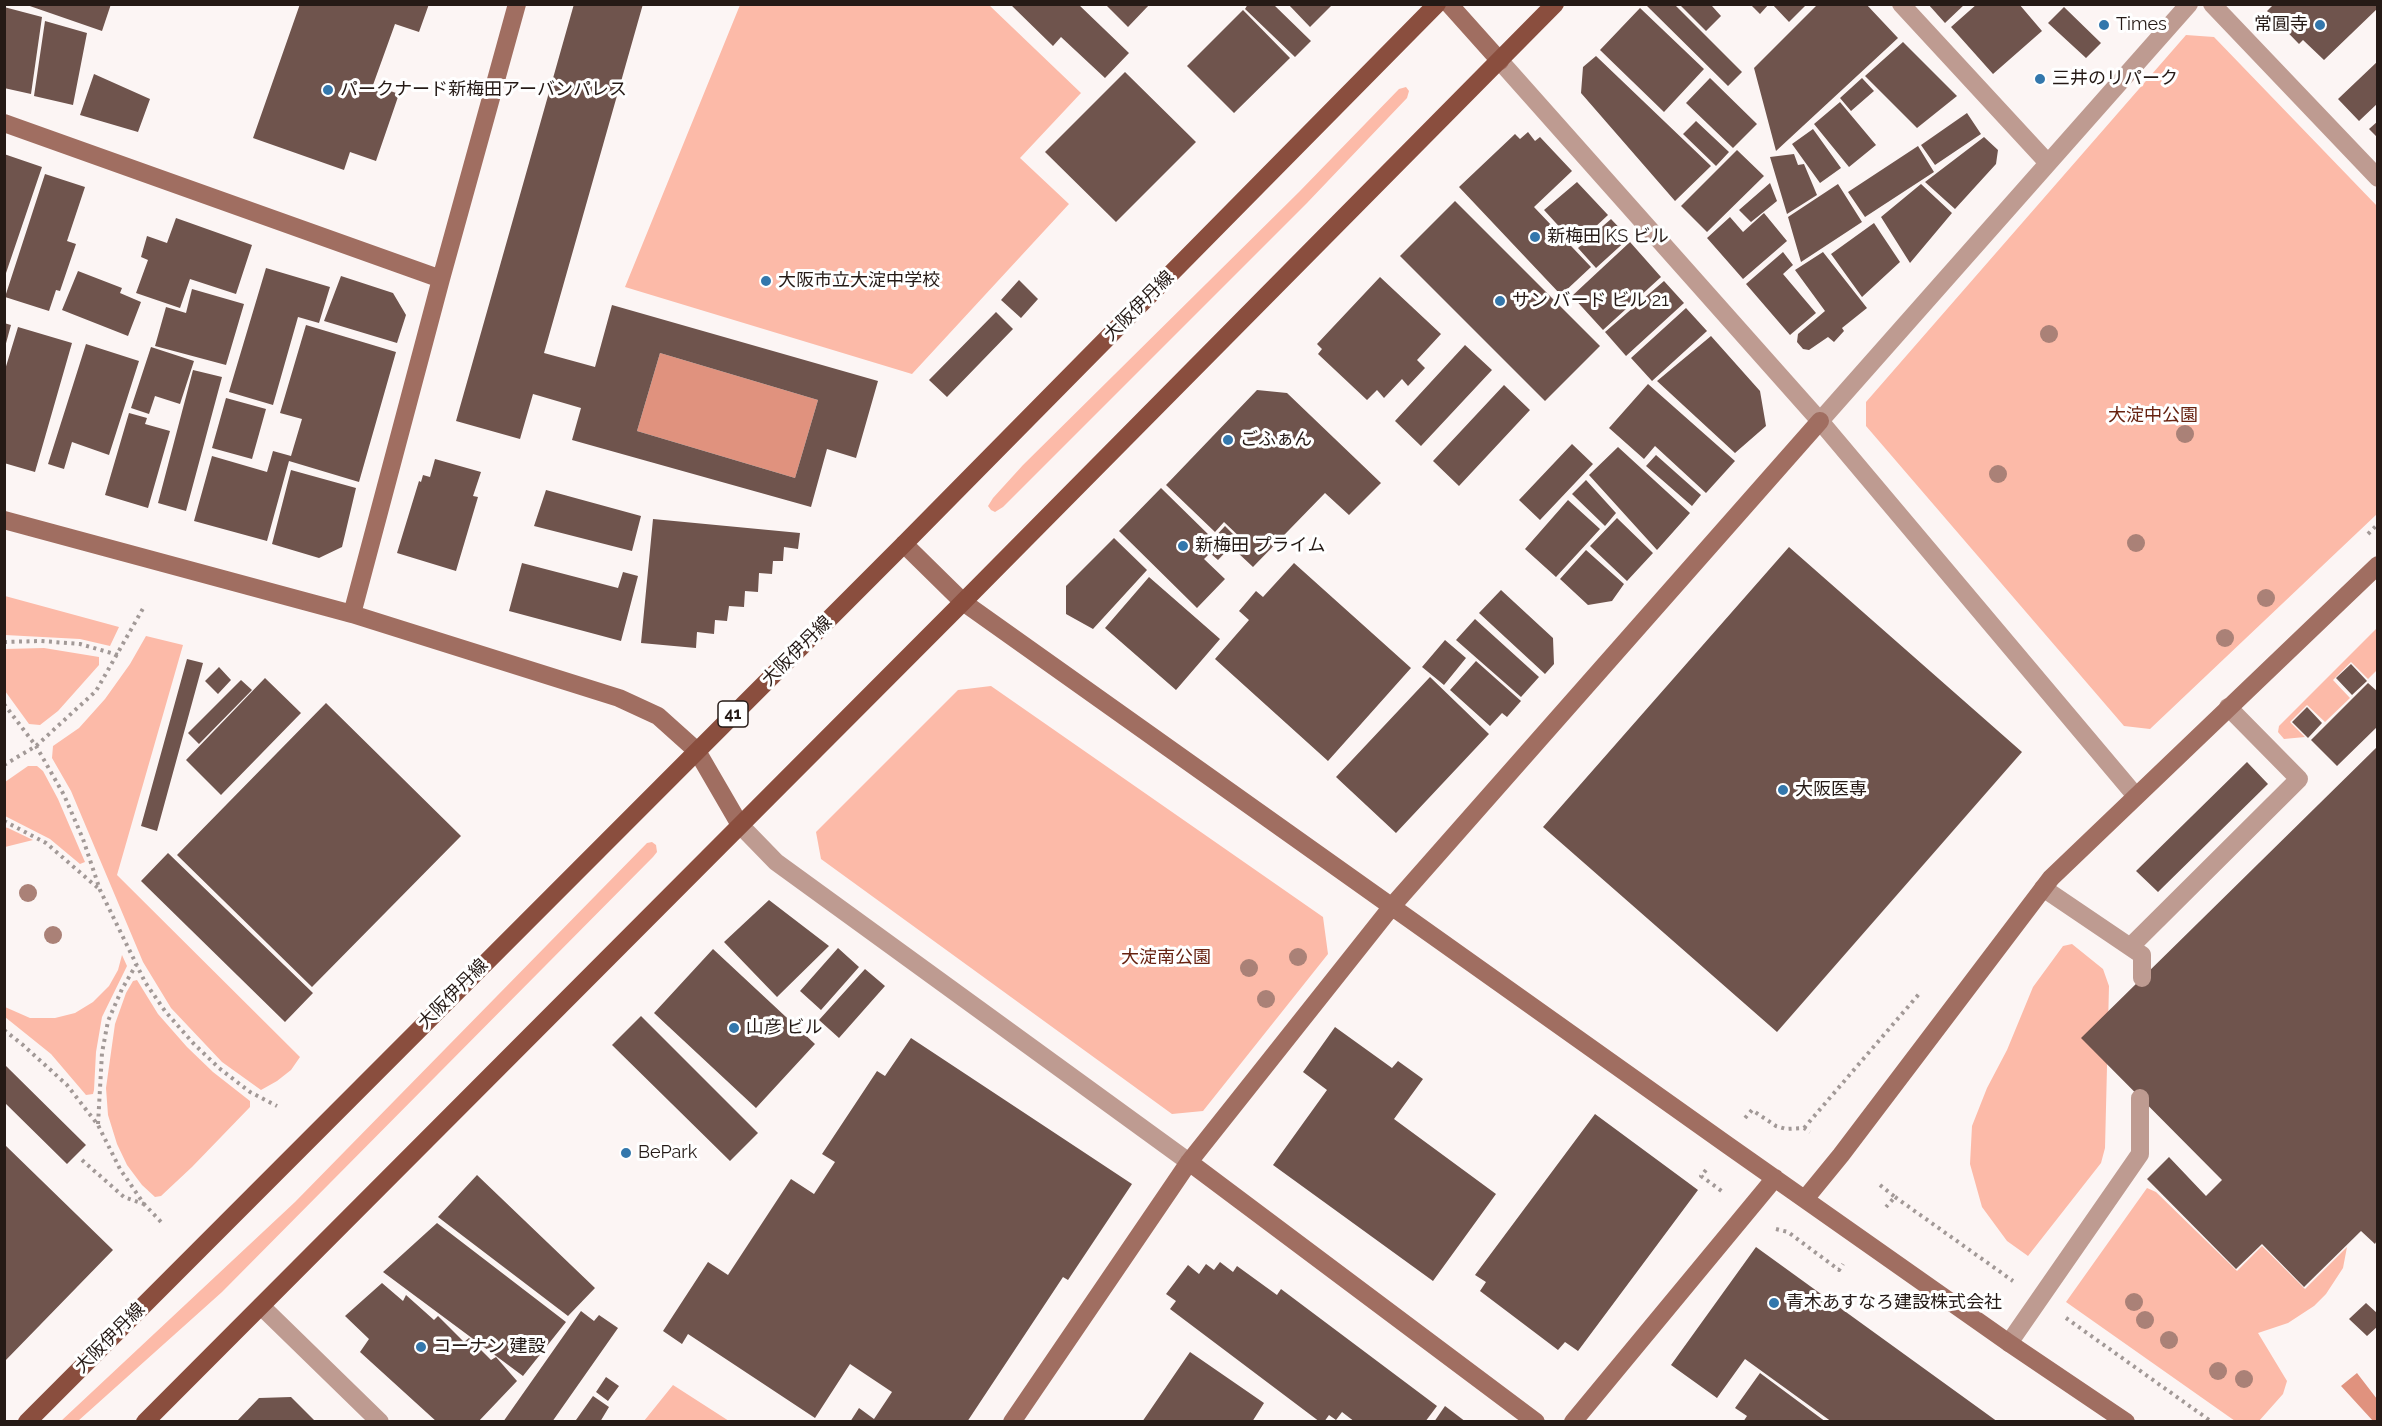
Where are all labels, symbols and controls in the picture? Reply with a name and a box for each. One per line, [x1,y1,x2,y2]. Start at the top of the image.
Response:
place label: Times [2116,14,2167,36]
place label: 常圓寺 [2254,14,2308,36]
marker: Times [2097,18,2111,32]
marker: 常圓寺 [2313,18,2327,32]
place label: 三井のリパーク [2052,68,2178,90]
marker: 三井のリパーク [2033,72,2047,86]
place label: パークナード新梅田アーバンパレス [340,79,627,101]
marker: パークナード新梅田アーバンパレス [321,83,335,97]
place label: 新梅田 KS ビル [1547,226,1669,248]
marker: 新梅田 KS ビル [1528,230,1542,244]
street label: 大阪伊丹線 [1100,267,1178,345]
place label: 大阪市立大淀中学校 [778,270,940,292]
marker: 大阪市立大淀中学校 [759,274,773,288]
place label: サン バード ビル 21 [1512,290,1669,312]
marker: サン バード ビル 21 [1493,294,1507,308]
park label: 大淀中公園 [2108,405,2198,427]
place label: ごふぁん [1240,429,1312,451]
marker: ごふぁん [1221,433,1235,447]
place label: 新梅田 プライム [1195,535,1326,557]
marker: 新梅田 プライム [1176,539,1190,553]
street label: 大阪伊丹線 [758,612,836,690]
road number: 41 [718,701,748,727]
place label: 大阪医専 [1795,779,1867,801]
marker: 大阪医専 [1776,783,1790,797]
park label: 大淀南公園 [1121,947,1211,969]
street label: 大阪伊丹線 [414,955,492,1033]
place label: 山彦 ビル [746,1017,823,1039]
marker: 山彦 ビル [727,1021,741,1035]
place label: BePark [638,1142,697,1164]
marker: BePark [619,1146,633,1160]
place label: 青木あすなろ建設株式会社 [1786,1292,2002,1314]
marker: 青木あすなろ建設株式会社 [1767,1296,1781,1310]
street label: 大阪伊丹線 [71,1299,149,1377]
place label: コーナン 建設 [433,1336,546,1358]
marker: コーナン 建設 [414,1340,428,1354]

